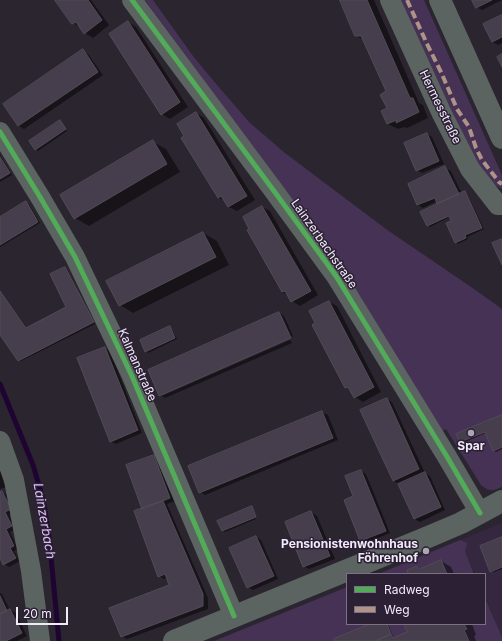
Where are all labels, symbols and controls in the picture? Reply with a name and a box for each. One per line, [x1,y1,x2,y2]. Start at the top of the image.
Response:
street label: Hermesstraße [416,68,464,146]
street label: Lainzerbachstraße [288,197,360,291]
street label: Kalmanstraße [115,326,159,404]
marker: Spar [466,428,476,438]
place label: Spar [457,439,485,453]
water label: Lainzerbach [30,482,58,560]
place label: Pensionistenwohnhaus Föhrenhof [281,537,418,565]
marker: Pensionistenwohnhaus Föhrenhof [421,546,431,556]
legend [346,573,486,625]
text: Radweg [384,582,430,597]
scale bar [18,599,70,625]
text: Weg [384,602,410,617]
text: 20 m [23,606,52,621]

